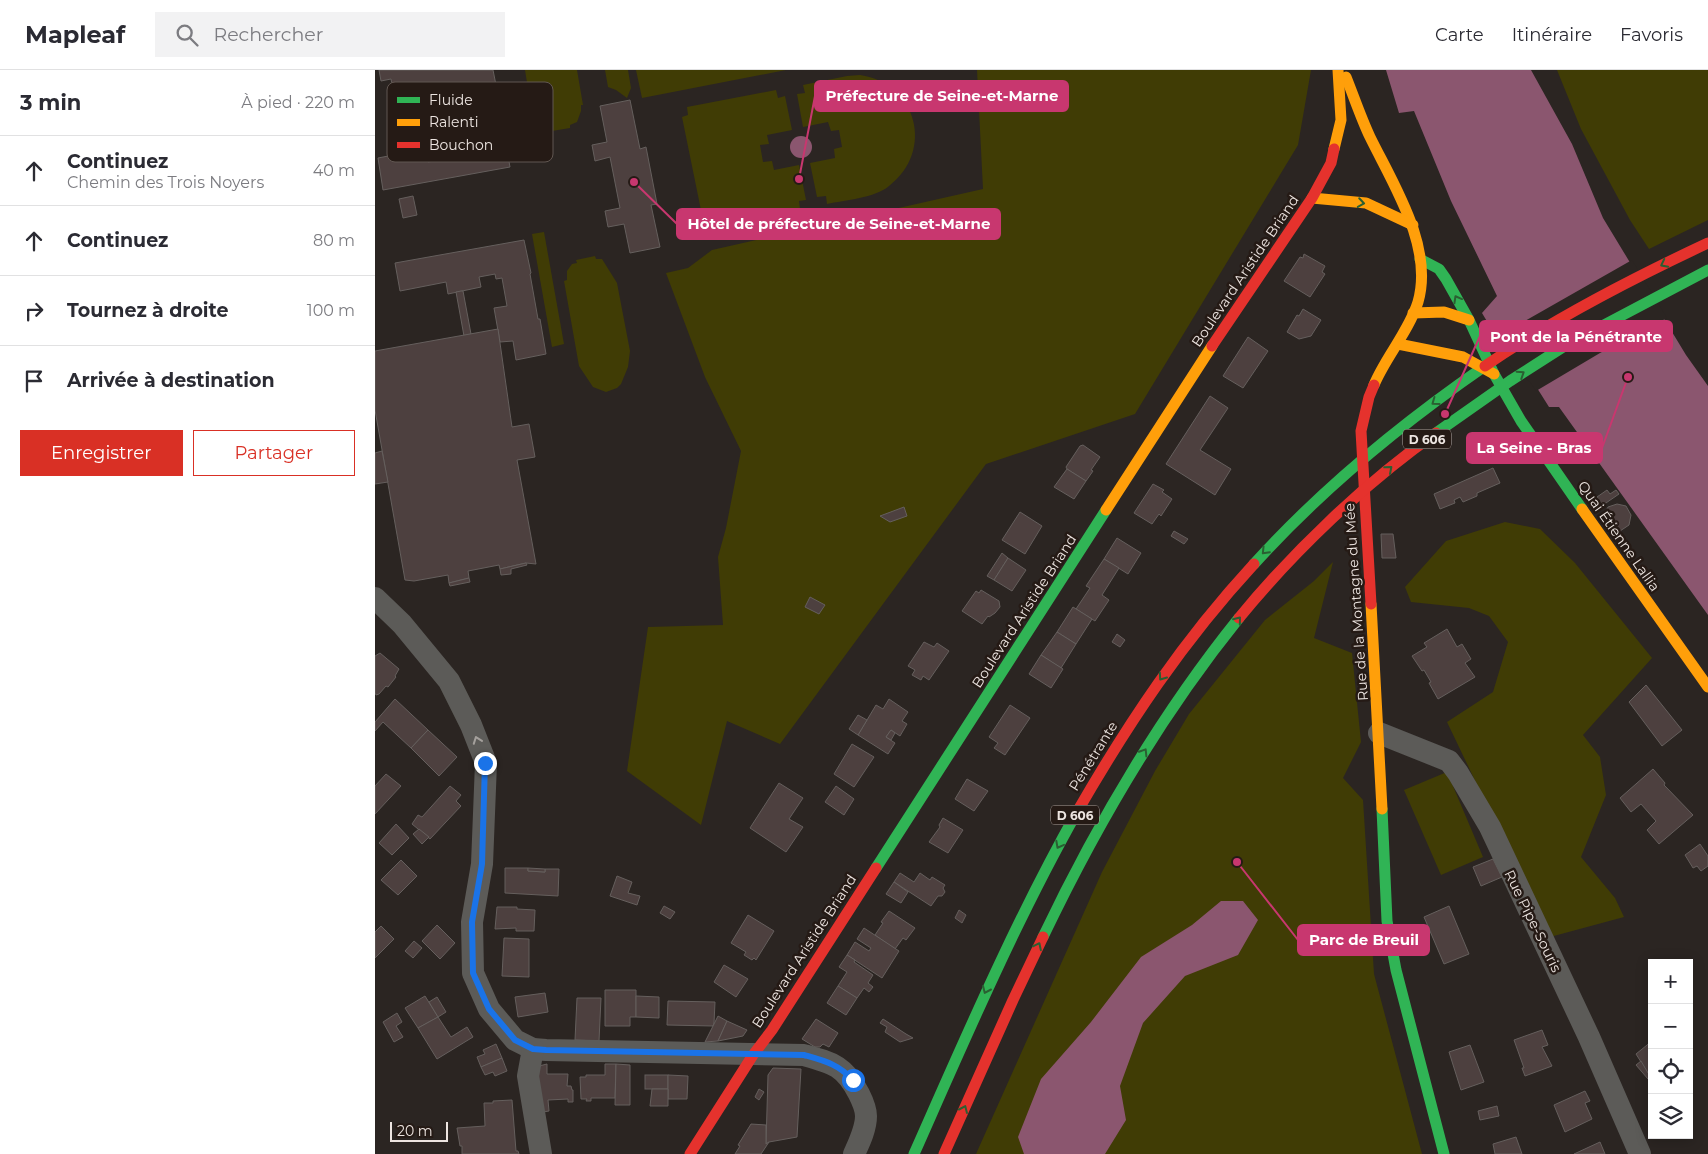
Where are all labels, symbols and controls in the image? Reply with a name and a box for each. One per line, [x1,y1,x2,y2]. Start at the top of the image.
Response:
search box [155,12,505,57]
text: Mapleaf [25,20,125,49]
icon: search [173,21,201,49]
text: Rechercher [213,23,323,46]
text: Carte [1435,24,1484,46]
text: Itinéraire [1512,24,1592,46]
text: Favoris [1620,24,1683,46]
callout: Préfecture de Seine-et-Marne [815,81,1068,111]
legend [387,82,553,162]
text: Préfecture de Seine-et-Marne [826,86,1058,105]
text: 3 min [20,90,81,115]
text: Fluide [429,91,473,109]
text: À pied · 220 m [241,93,355,112]
text: Ralenti [429,113,478,131]
text: Bouchon [429,136,493,154]
text: Continuez [67,150,168,173]
icon: ahead [20,157,48,185]
text: 40 m [313,161,355,180]
text: Chemin des Trois Noyers [67,173,264,192]
street label: Boulevard Aristide Briand [1187,192,1303,350]
one-way arrow [1357,197,1365,208]
callout: Hôtel de préfecture de Seine-et-Marne [677,209,1000,239]
text: Hôtel de préfecture de Seine-et-Marne [688,214,990,233]
icon: ahead [20,227,48,255]
text: Continuez [67,229,168,252]
text: 80 m [313,231,355,250]
one-way arrow [1660,258,1669,268]
one-way arrow [1454,296,1464,305]
icon: right [20,297,48,325]
text: Tournez à droite [67,299,228,322]
text: 100 m [307,301,355,320]
callout: Pont de la Pénétrante [1480,321,1672,351]
text: Pont de la Pénétrante [1490,327,1662,346]
icon: arrive [20,367,48,395]
text: Arrivée à destination [67,369,275,392]
one-way arrow [1515,371,1525,380]
one-way arrow [1432,396,1441,405]
road number: D 606 [1403,429,1451,448]
button: Enregistrer [20,430,183,476]
button: Partager [193,430,355,476]
callout: La Seine - Bras [1467,433,1602,463]
text: La Seine - Bras [1477,438,1591,457]
one-way arrow [1384,466,1393,475]
street label: Quai Étienne Lallia [1574,477,1664,595]
street label: Rue de la Montagne du Mée [1340,502,1372,702]
street label: Boulevard Aristide Briand [968,531,1080,691]
one-way arrow [1262,546,1271,555]
one-way arrow [1233,616,1242,625]
one-way arrow [1159,671,1168,681]
street label: Pénétrante [1065,718,1121,794]
one-way arrow [473,736,483,744]
one-way arrow [1138,748,1148,757]
route end [474,752,497,775]
road number: D 606 [1051,806,1099,824]
one-way arrow [1055,840,1065,849]
street label: Rue Pipe-Souris [1500,867,1566,975]
street label: Boulevard Aristide Briand [748,871,860,1031]
callout: Parc de Breuil [1298,925,1429,955]
text: Parc de Breuil [1309,930,1419,949]
one-way arrow [1032,942,1043,951]
map controls [1648,959,1693,1139]
button: + [1648,959,1693,1004]
one-way arrow [982,986,992,994]
button: − [1648,1004,1693,1049]
button: locate [1648,1049,1693,1094]
route start [842,1069,865,1092]
button: layers [1648,1094,1693,1139]
one-way arrow [957,1105,968,1114]
scale bar [390,1119,447,1142]
text: 20 m [397,1122,433,1140]

